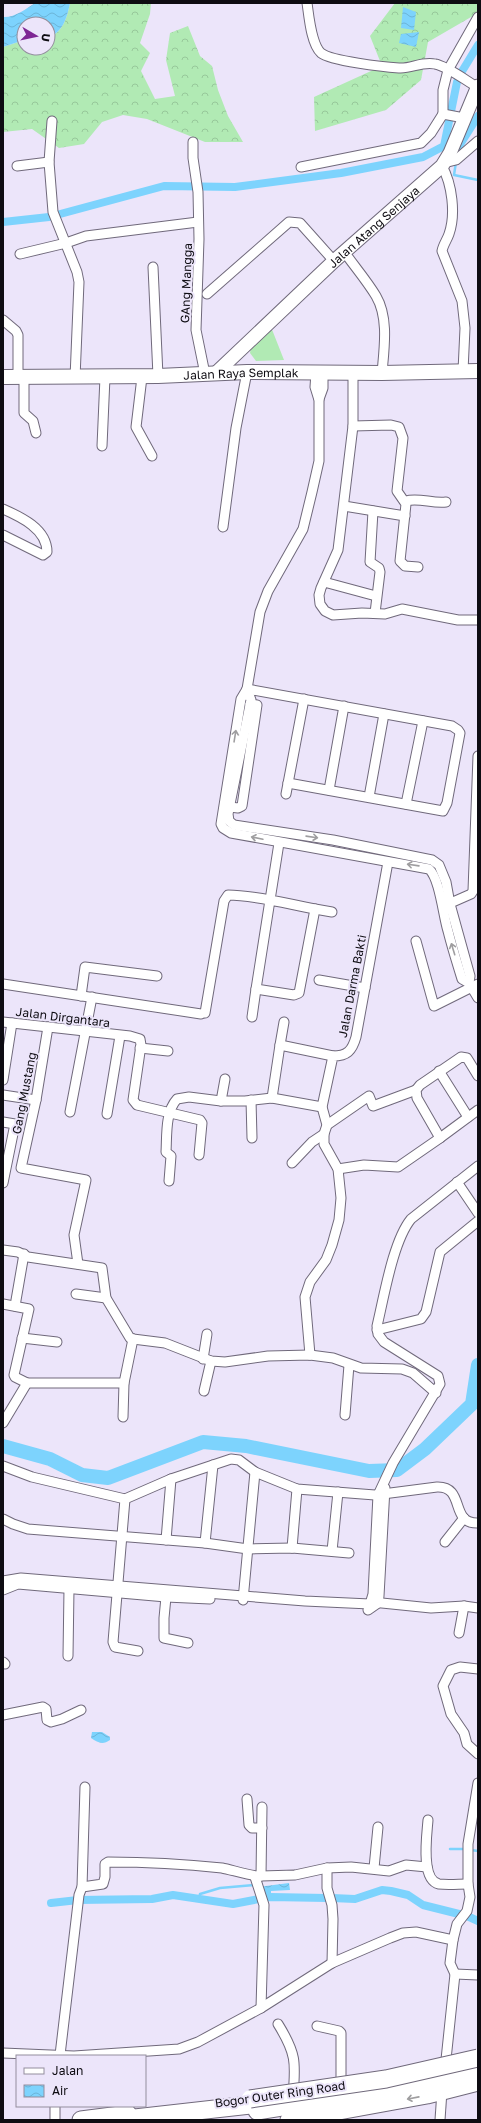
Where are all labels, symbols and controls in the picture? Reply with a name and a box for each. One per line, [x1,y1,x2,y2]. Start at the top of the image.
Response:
north arrow [16,16,56,56]
text: U [39,33,53,43]
street label: Jalan Atang Senjaya [325,182,422,270]
street label: GAng Mangga [177,243,195,323]
street label: Jalan Raya Semplak [183,364,299,382]
one-way arrow [231,730,239,743]
one-way arrow [306,833,319,841]
one-way arrow [251,834,264,842]
one-way arrow [407,861,420,869]
street label: Jalan Darma Bakti [335,933,369,1039]
one-way arrow [449,943,456,956]
street label: Jalan Dirgantara [15,1004,111,1030]
street label: Gang Mustang [9,1051,39,1135]
legend [16,2055,146,2107]
text: Jalan [52,2063,83,2078]
street label: Bogor Outer Ring Road [214,2077,346,2111]
text: Air [52,2083,68,2098]
one-way arrow [407,2094,420,2102]

